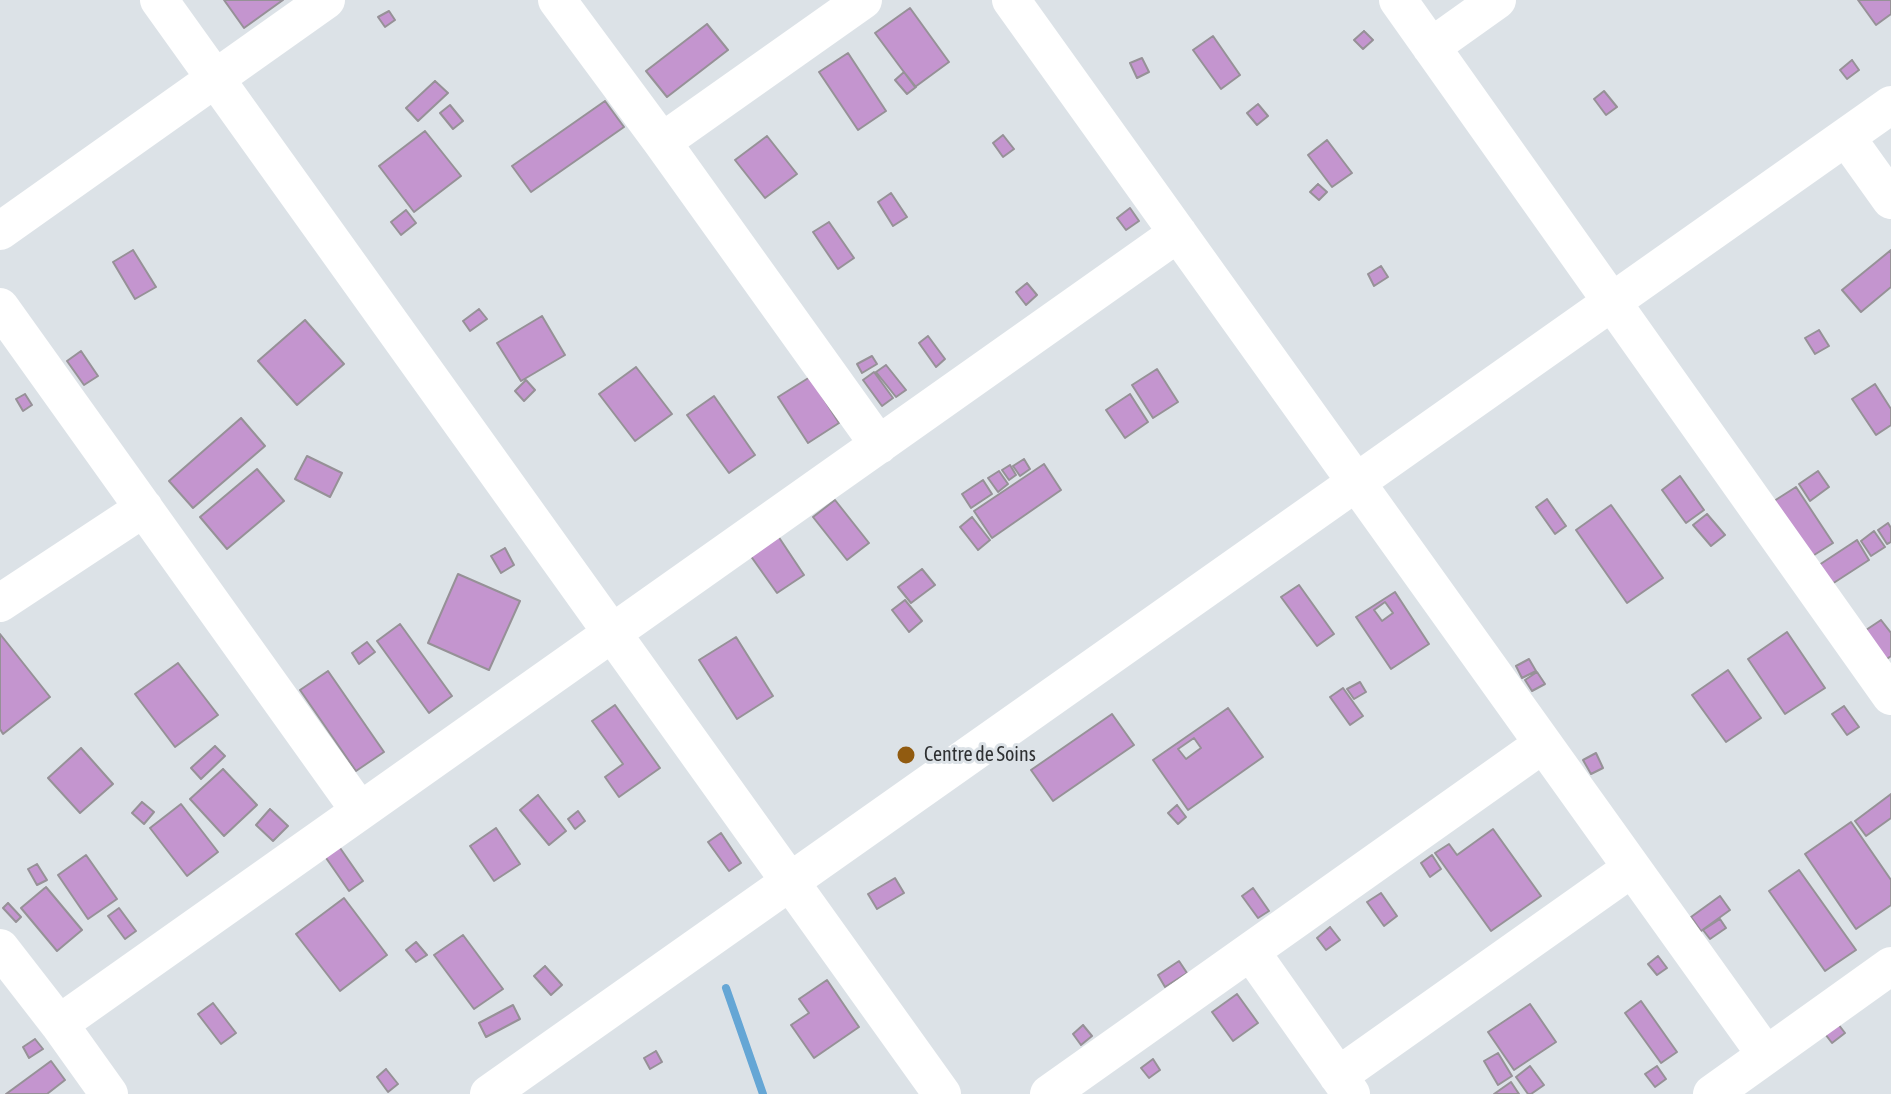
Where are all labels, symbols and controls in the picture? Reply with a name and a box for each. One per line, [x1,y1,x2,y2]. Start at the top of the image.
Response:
place label: Centre de Soins [924,743,1036,767]
marker: Centre de Soins [895,744,917,766]

